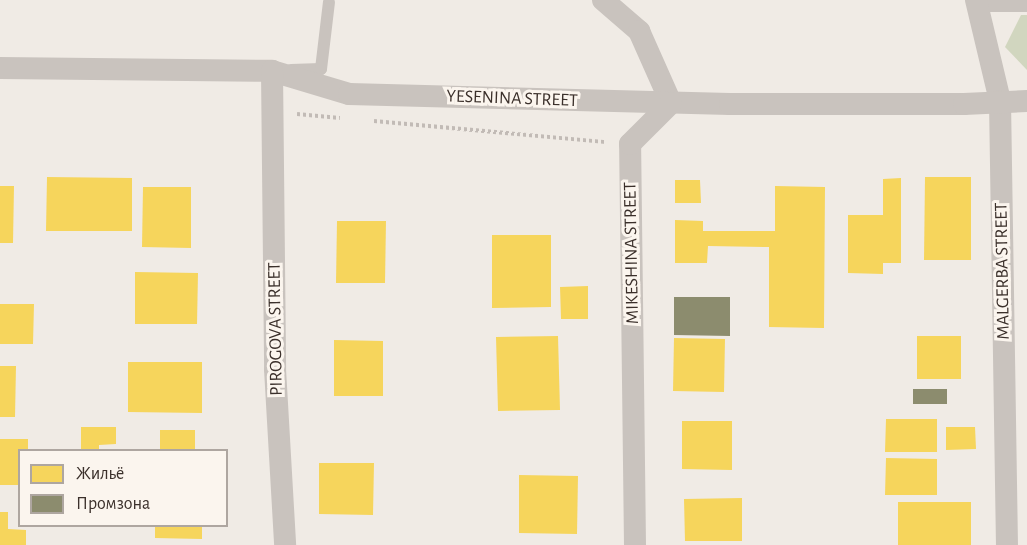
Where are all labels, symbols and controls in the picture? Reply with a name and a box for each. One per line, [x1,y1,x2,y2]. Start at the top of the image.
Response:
street label: YESENINA STREET [446,86,578,112]
street label: MIKESHINA STREET [620,182,644,324]
street label: MALGERBA STREET [991,202,1015,340]
street label: PIROGOVA STREET [264,262,288,396]
legend [18,449,228,527]
text: Жильё [76,465,124,483]
text: Промзона [76,495,150,513]

